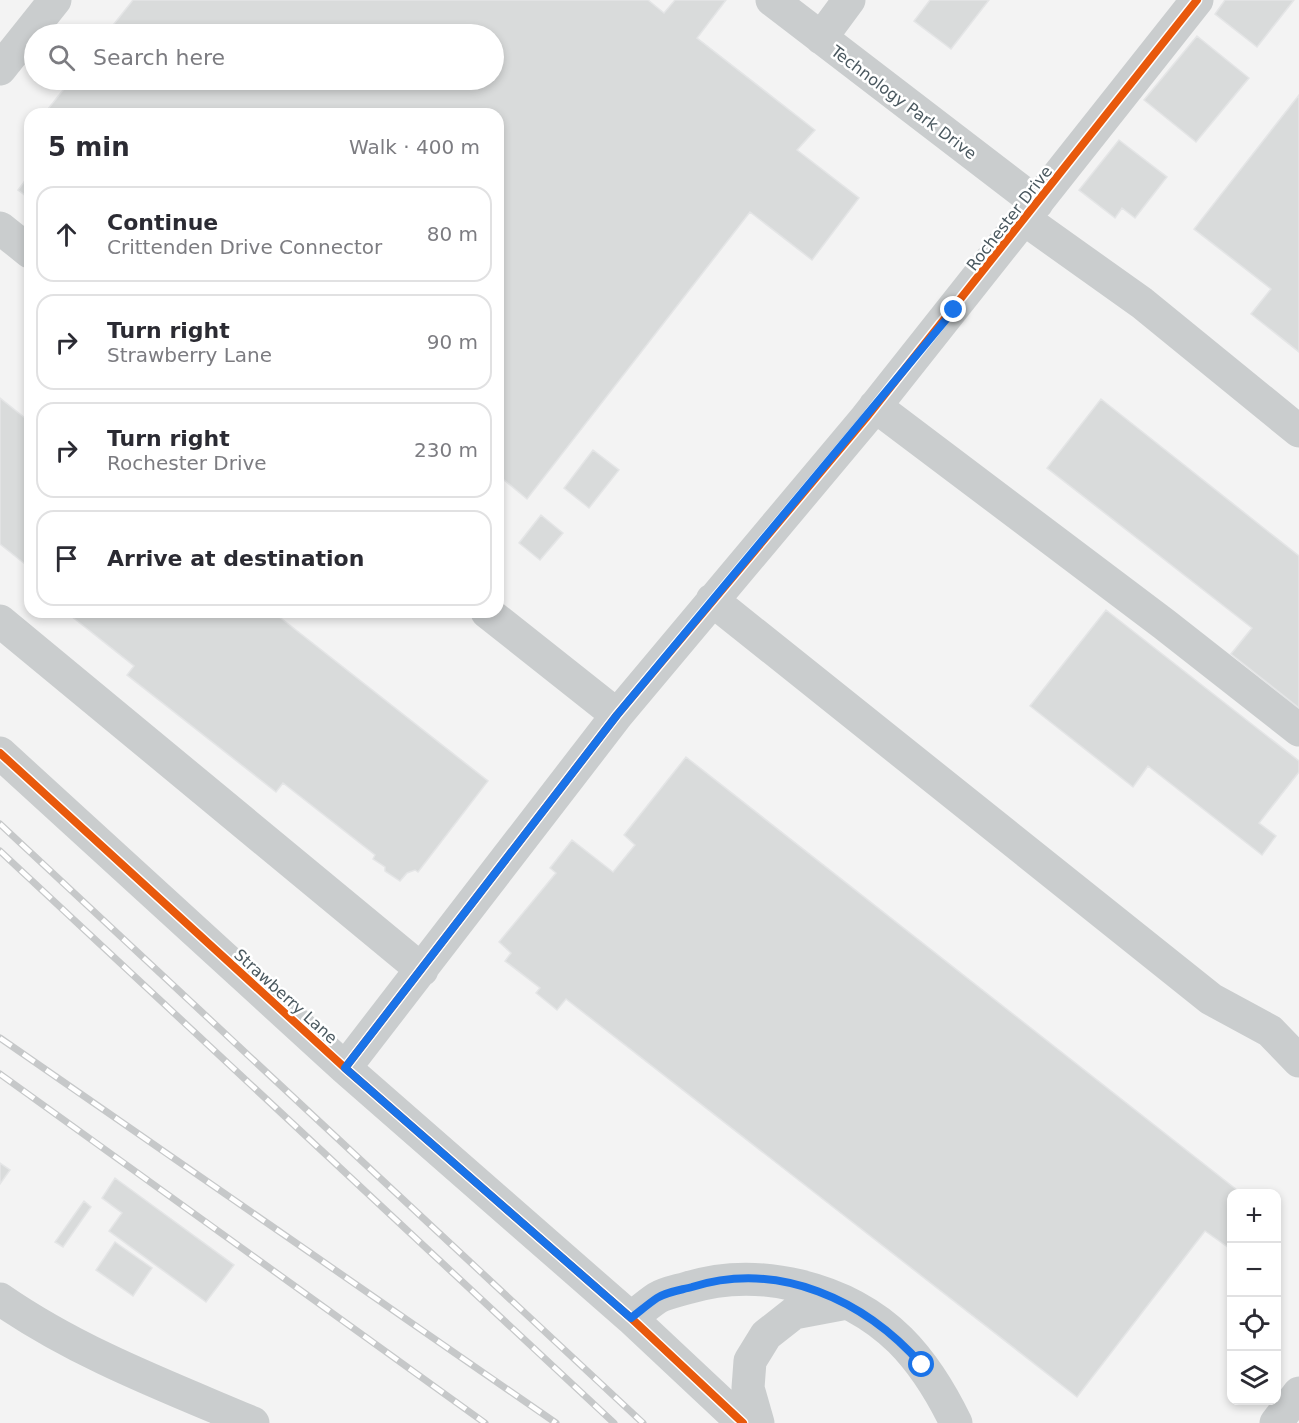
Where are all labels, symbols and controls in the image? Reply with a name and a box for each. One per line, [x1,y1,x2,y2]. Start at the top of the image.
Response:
search box [24,24,504,90]
icon: search [45,41,78,74]
street label: Technology Park Drive [826,41,980,163]
text: Search here [93,45,225,70]
text: 5 min [48,132,130,162]
text: Walk · 400 m [349,135,480,159]
street label: Rochester Drive [963,162,1056,274]
text: Continue [107,210,218,235]
icon: ahead [50,218,83,251]
text: 80 m [427,222,478,246]
text: Crittenden Drive Connector [107,235,382,259]
route end [940,296,966,322]
text: Turn right [107,318,230,343]
icon: right [50,326,83,359]
text: 90 m [427,330,478,354]
text: Strawberry Lane [107,343,272,367]
text: Turn right [107,426,230,451]
icon: right [50,434,83,467]
text: 230 m [414,438,478,462]
text: Rochester Drive [107,451,267,475]
icon: arrive [50,542,83,575]
text: Arrive at destination [107,546,364,571]
street label: Strawberry Lane [230,945,341,1048]
map controls [1227,1189,1281,1405]
button: + [1227,1189,1281,1243]
button: − [1227,1243,1281,1297]
button: locate [1227,1297,1281,1351]
route start [908,1351,934,1377]
button: layers [1227,1351,1281,1405]

